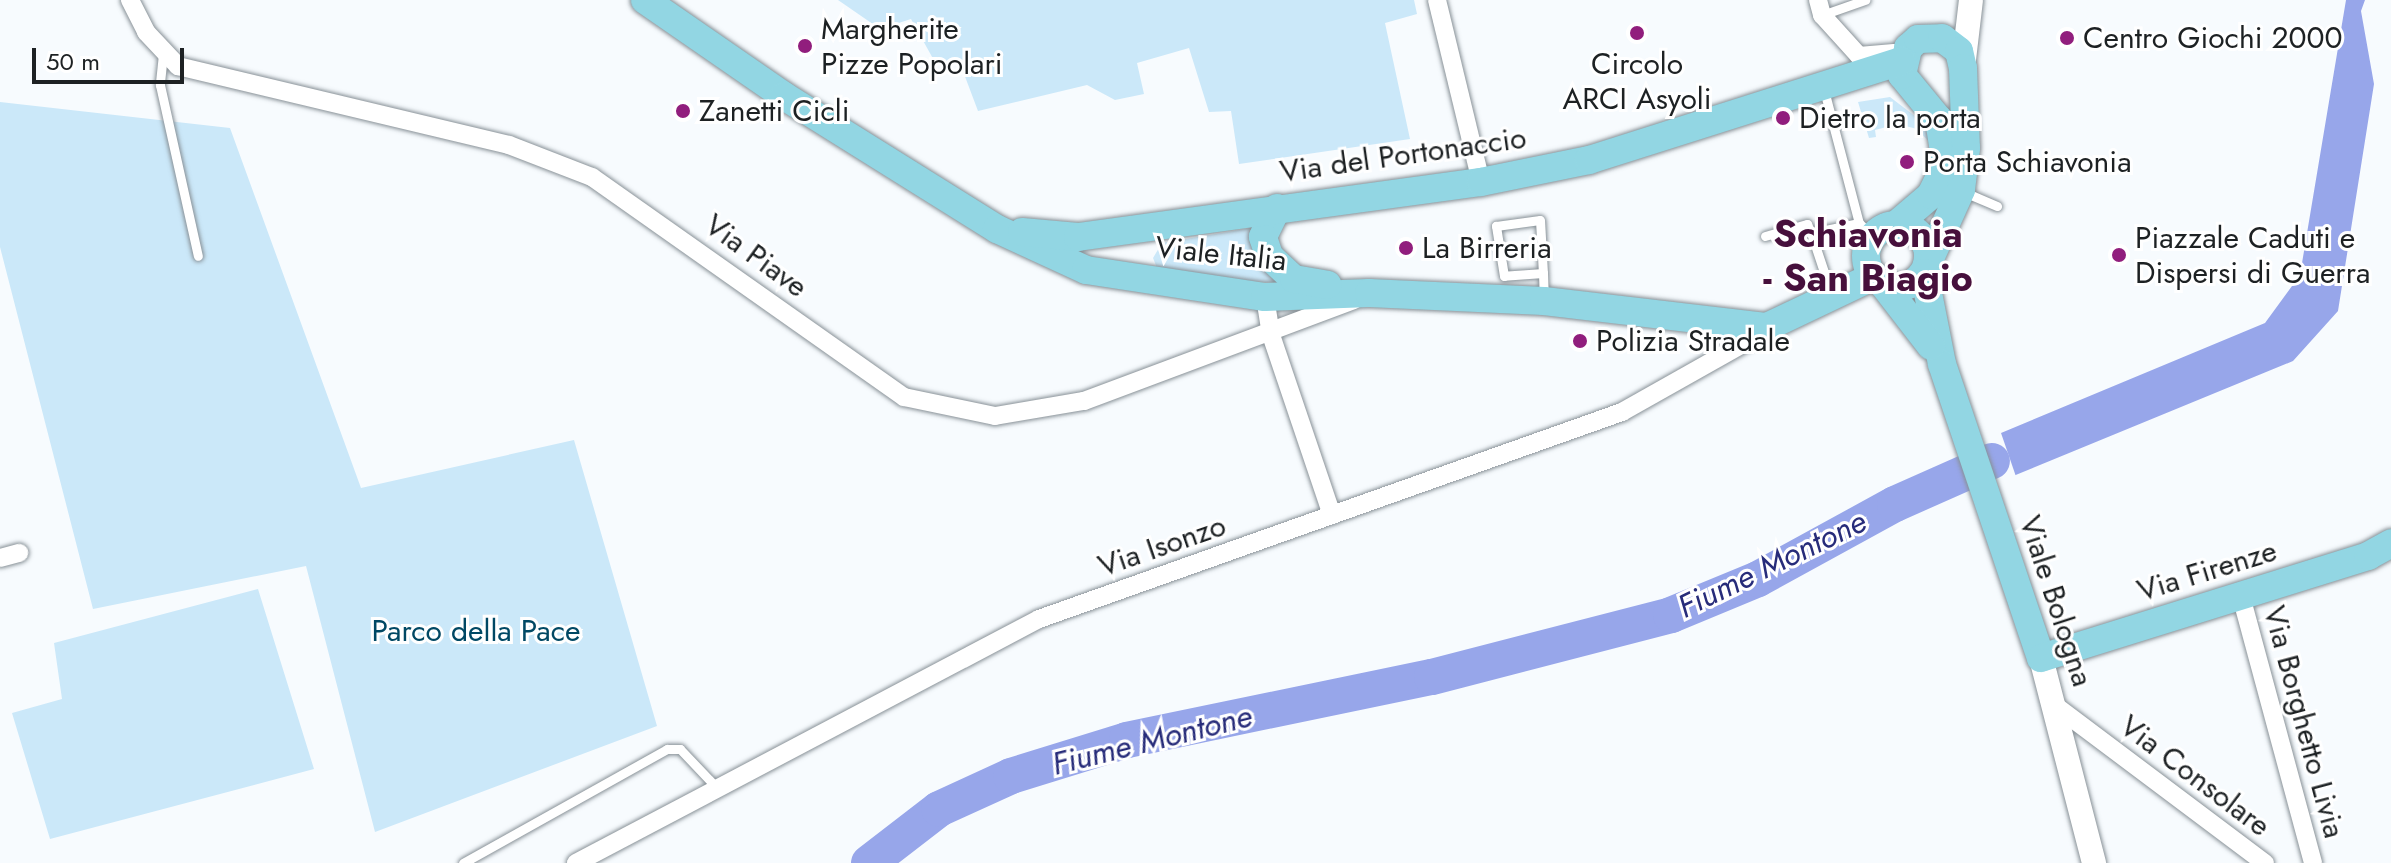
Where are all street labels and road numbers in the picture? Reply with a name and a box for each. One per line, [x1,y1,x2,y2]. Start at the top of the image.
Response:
street label: Via del Portonaccio [1278,120,1528,190]
street label: Via Piave [698,207,814,305]
street label: Viale Italia [1154,229,1288,279]
street label: Via Isonzo [1094,507,1230,585]
street label: Viale Bologna [2012,511,2100,691]
street label: Via Firenze [2133,533,2281,609]
street label: Via Borghetto Livia [2256,602,2352,842]
street label: Via Consolare [2113,708,2277,844]

